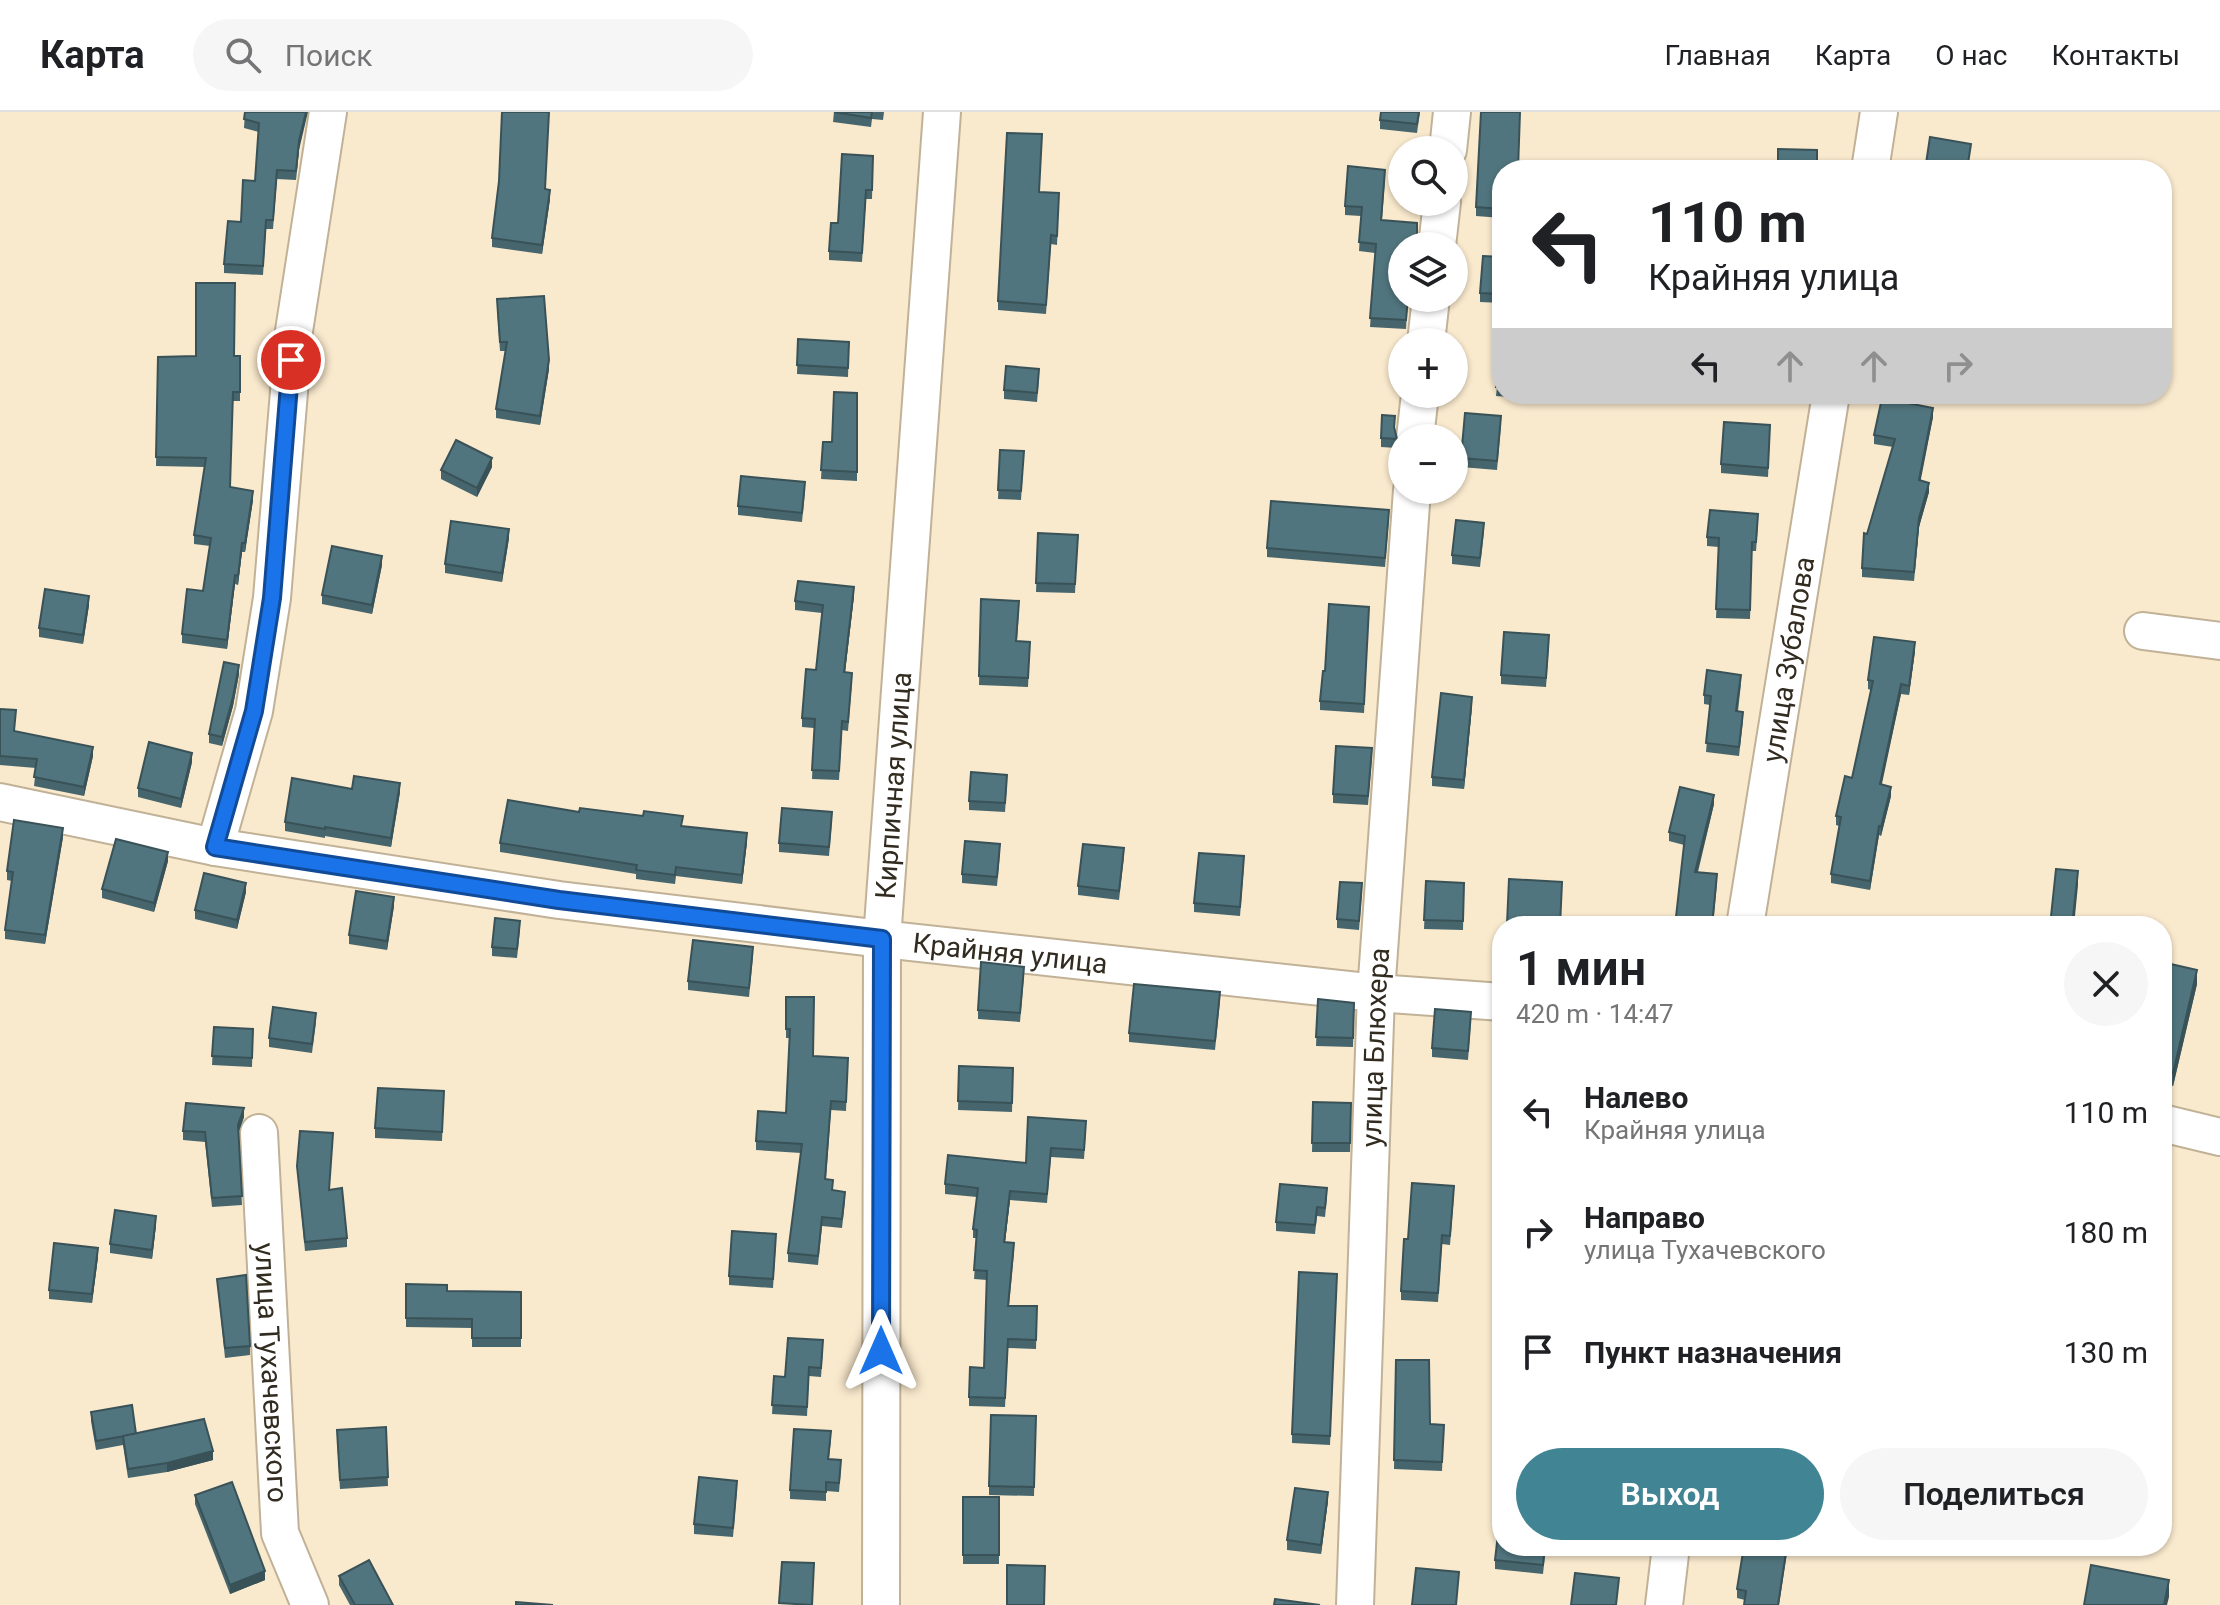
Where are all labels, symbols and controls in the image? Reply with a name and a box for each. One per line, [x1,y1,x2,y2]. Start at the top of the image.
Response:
search box [193,19,753,91]
text: Карта [40,33,145,77]
icon: search [221,33,265,77]
text: Поиск [285,38,372,73]
text: Главная [1664,39,1771,72]
text: Карта [1815,39,1891,72]
text: О нас [1935,39,2007,72]
text: Контакты [2051,39,2180,72]
map controls [1388,136,1468,504]
button: search [1388,136,1468,216]
text: 110 m [1648,190,1807,256]
icon: left [1516,192,1620,296]
button: layers [1388,232,1468,312]
text: Крайняя улица [1648,257,1899,299]
pin [257,326,325,394]
button: + [1388,328,1468,408]
icon: arrive [269,338,313,382]
icon: left [1684,344,1728,388]
icon: ahead [1768,344,1812,388]
icon: ahead [1852,344,1896,388]
icon: right [1936,344,1980,388]
button: − [1388,424,1468,504]
street label: улица Зубалова [1756,554,1821,765]
street label: Кирпичная улица [869,671,918,900]
street label: Крайняя улица [911,926,1109,981]
text: 1 мин [1516,940,1646,997]
button: close [2064,942,2148,1026]
street label: улица Блюхера [1355,946,1396,1148]
text: 420 m · 14:47 [1516,999,1674,1029]
text: Налево [1584,1080,1688,1115]
icon: left [1516,1090,1560,1134]
text: 110 m [2064,1095,2148,1130]
text: Крайняя улица [1584,1115,1766,1145]
text: Направо [1584,1200,1705,1235]
icon: right [1516,1210,1560,1254]
text: 180 m [2064,1215,2148,1250]
text: улица Тухачевского [1584,1235,1826,1265]
street label: улица Тухачевского [248,1242,294,1504]
position arrow [839,1309,923,1393]
icon: arrive [1516,1330,1560,1374]
text: Пункт назначения [1584,1335,1842,1370]
text: 130 m [2064,1335,2148,1370]
button: Выход [1516,1448,1824,1540]
button: Поделиться [1840,1448,2148,1540]

